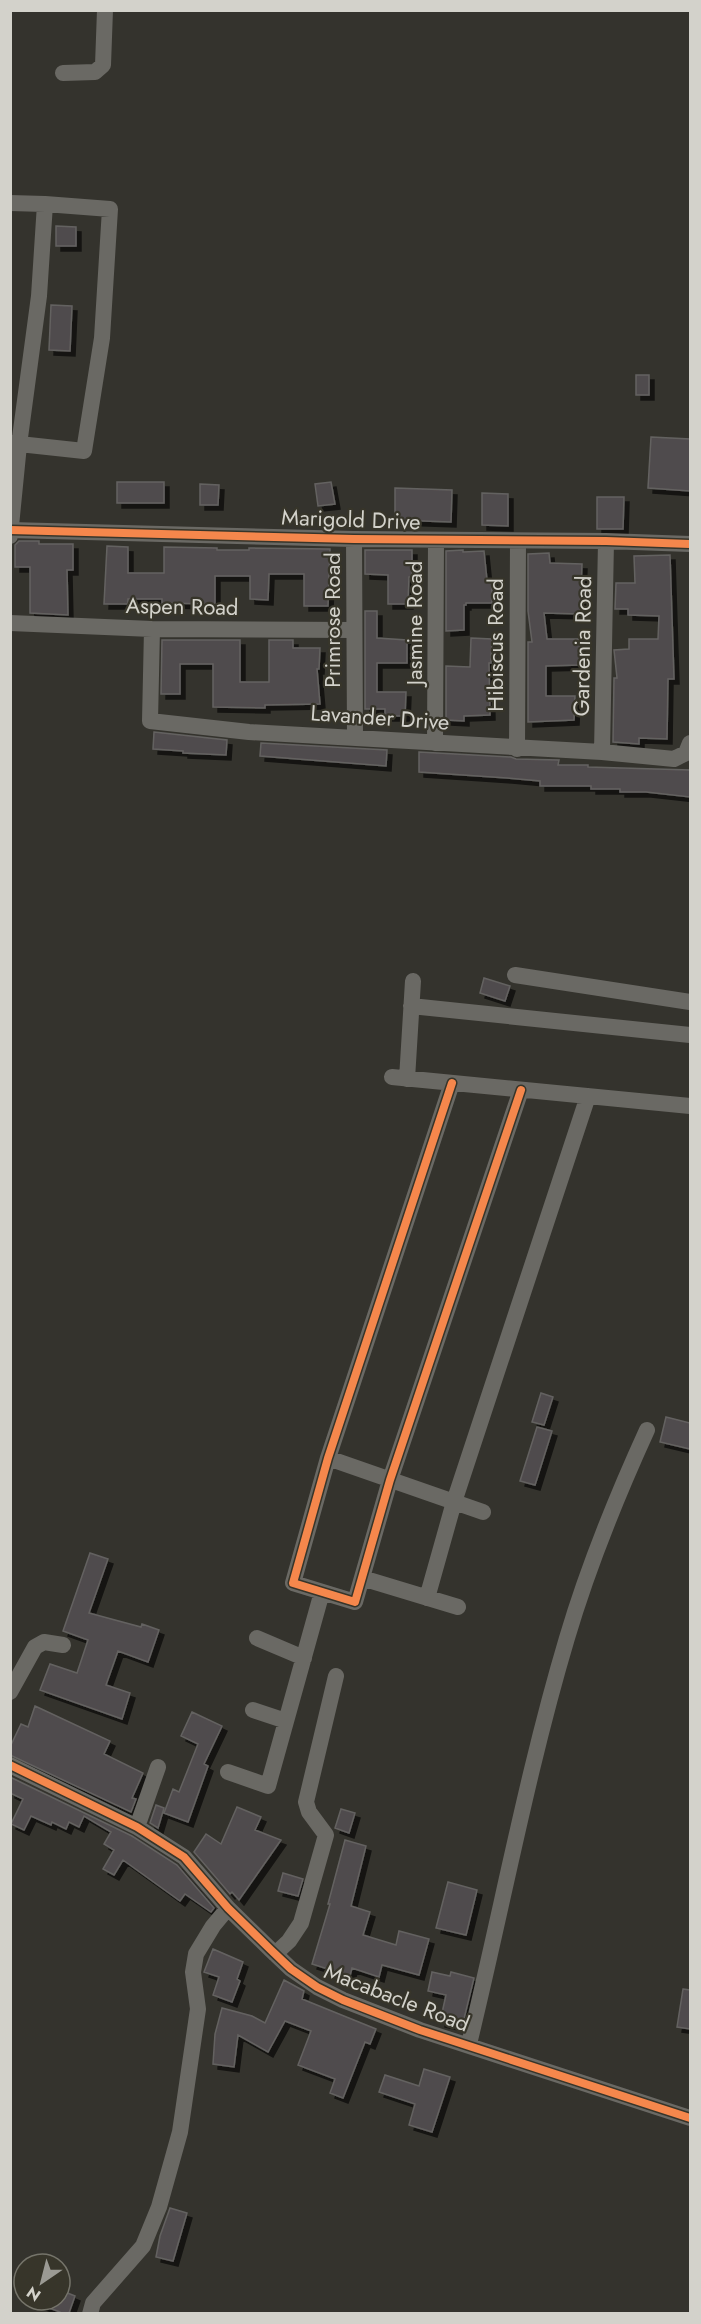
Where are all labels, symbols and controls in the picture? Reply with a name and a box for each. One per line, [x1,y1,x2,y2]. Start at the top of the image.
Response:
street label: Marigold Drive [281,501,421,537]
street label: Primrose Road [316,552,348,688]
street label: Jasmine Road [398,561,430,688]
street label: Gardenia Road [565,575,599,717]
street label: Hibiscus Road [479,578,511,712]
street label: Aspen Road [125,589,239,623]
street label: Lavander Drive [309,696,451,738]
street label: Macabacle Road [320,1955,474,2039]
north arrow [12,2252,72,2312]
text: N [22,2281,45,2307]

